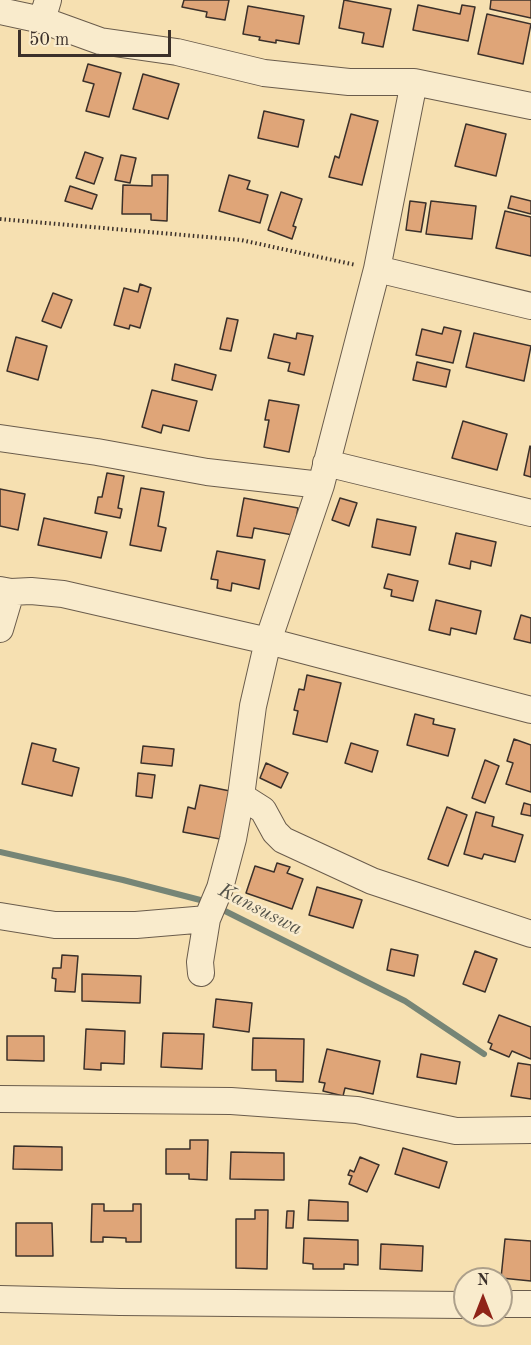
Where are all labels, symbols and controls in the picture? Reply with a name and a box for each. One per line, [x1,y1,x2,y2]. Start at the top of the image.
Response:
scale bar [21,18,174,56]
text: 50 m [29,31,69,49]
water label: Kansuswa [214,879,306,941]
north arrow [453,1267,513,1327]
text: N [477,1273,489,1289]

